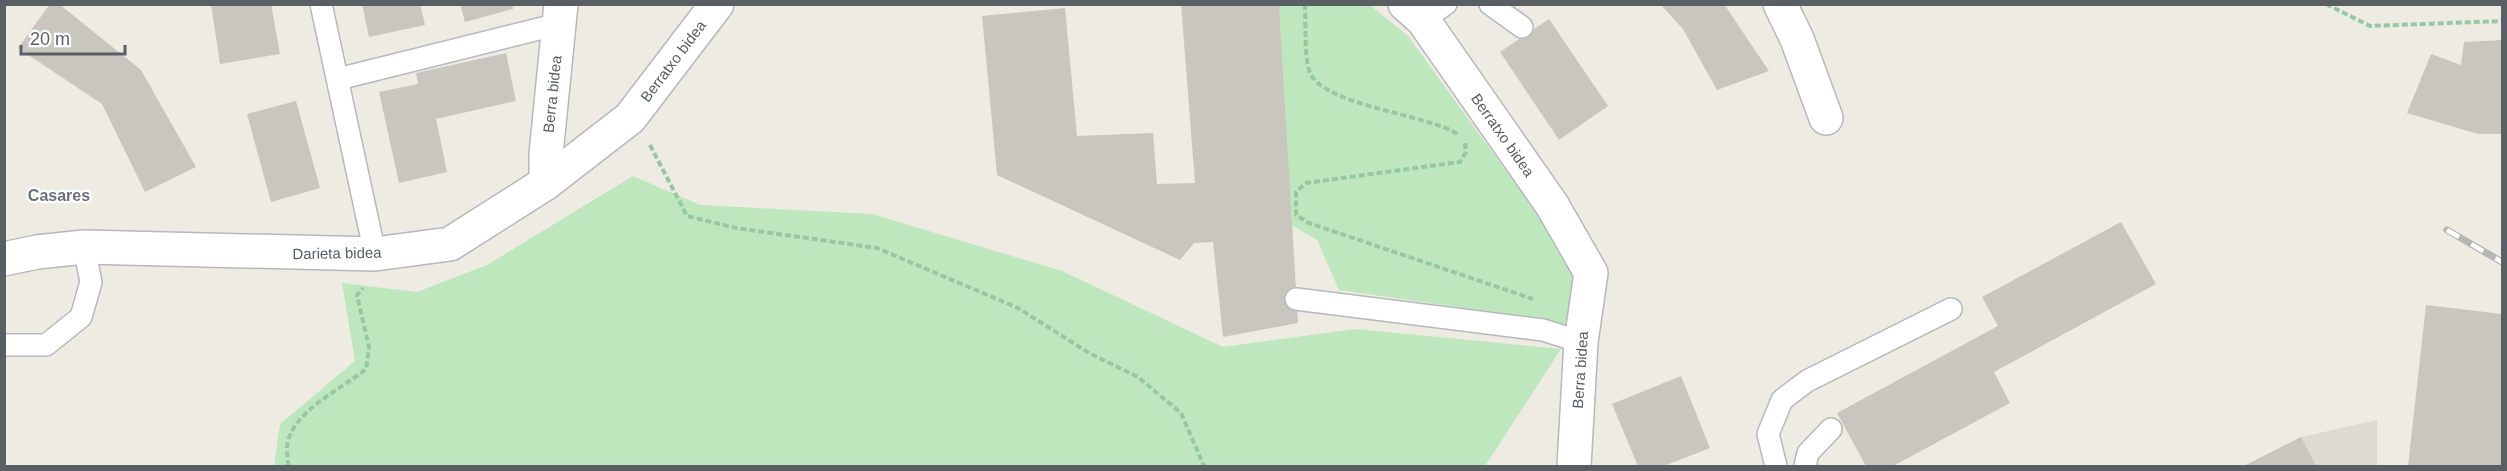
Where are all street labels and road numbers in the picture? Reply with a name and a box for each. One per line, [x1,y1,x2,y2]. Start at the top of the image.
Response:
street label: Berratxo bidea [637,16,710,105]
street label: Berra bidea [539,54,565,133]
street label: Berratxo bidea [1468,90,1538,180]
street label: Darieta bidea [292,244,382,262]
street label: Berra bidea [1569,330,1591,409]

